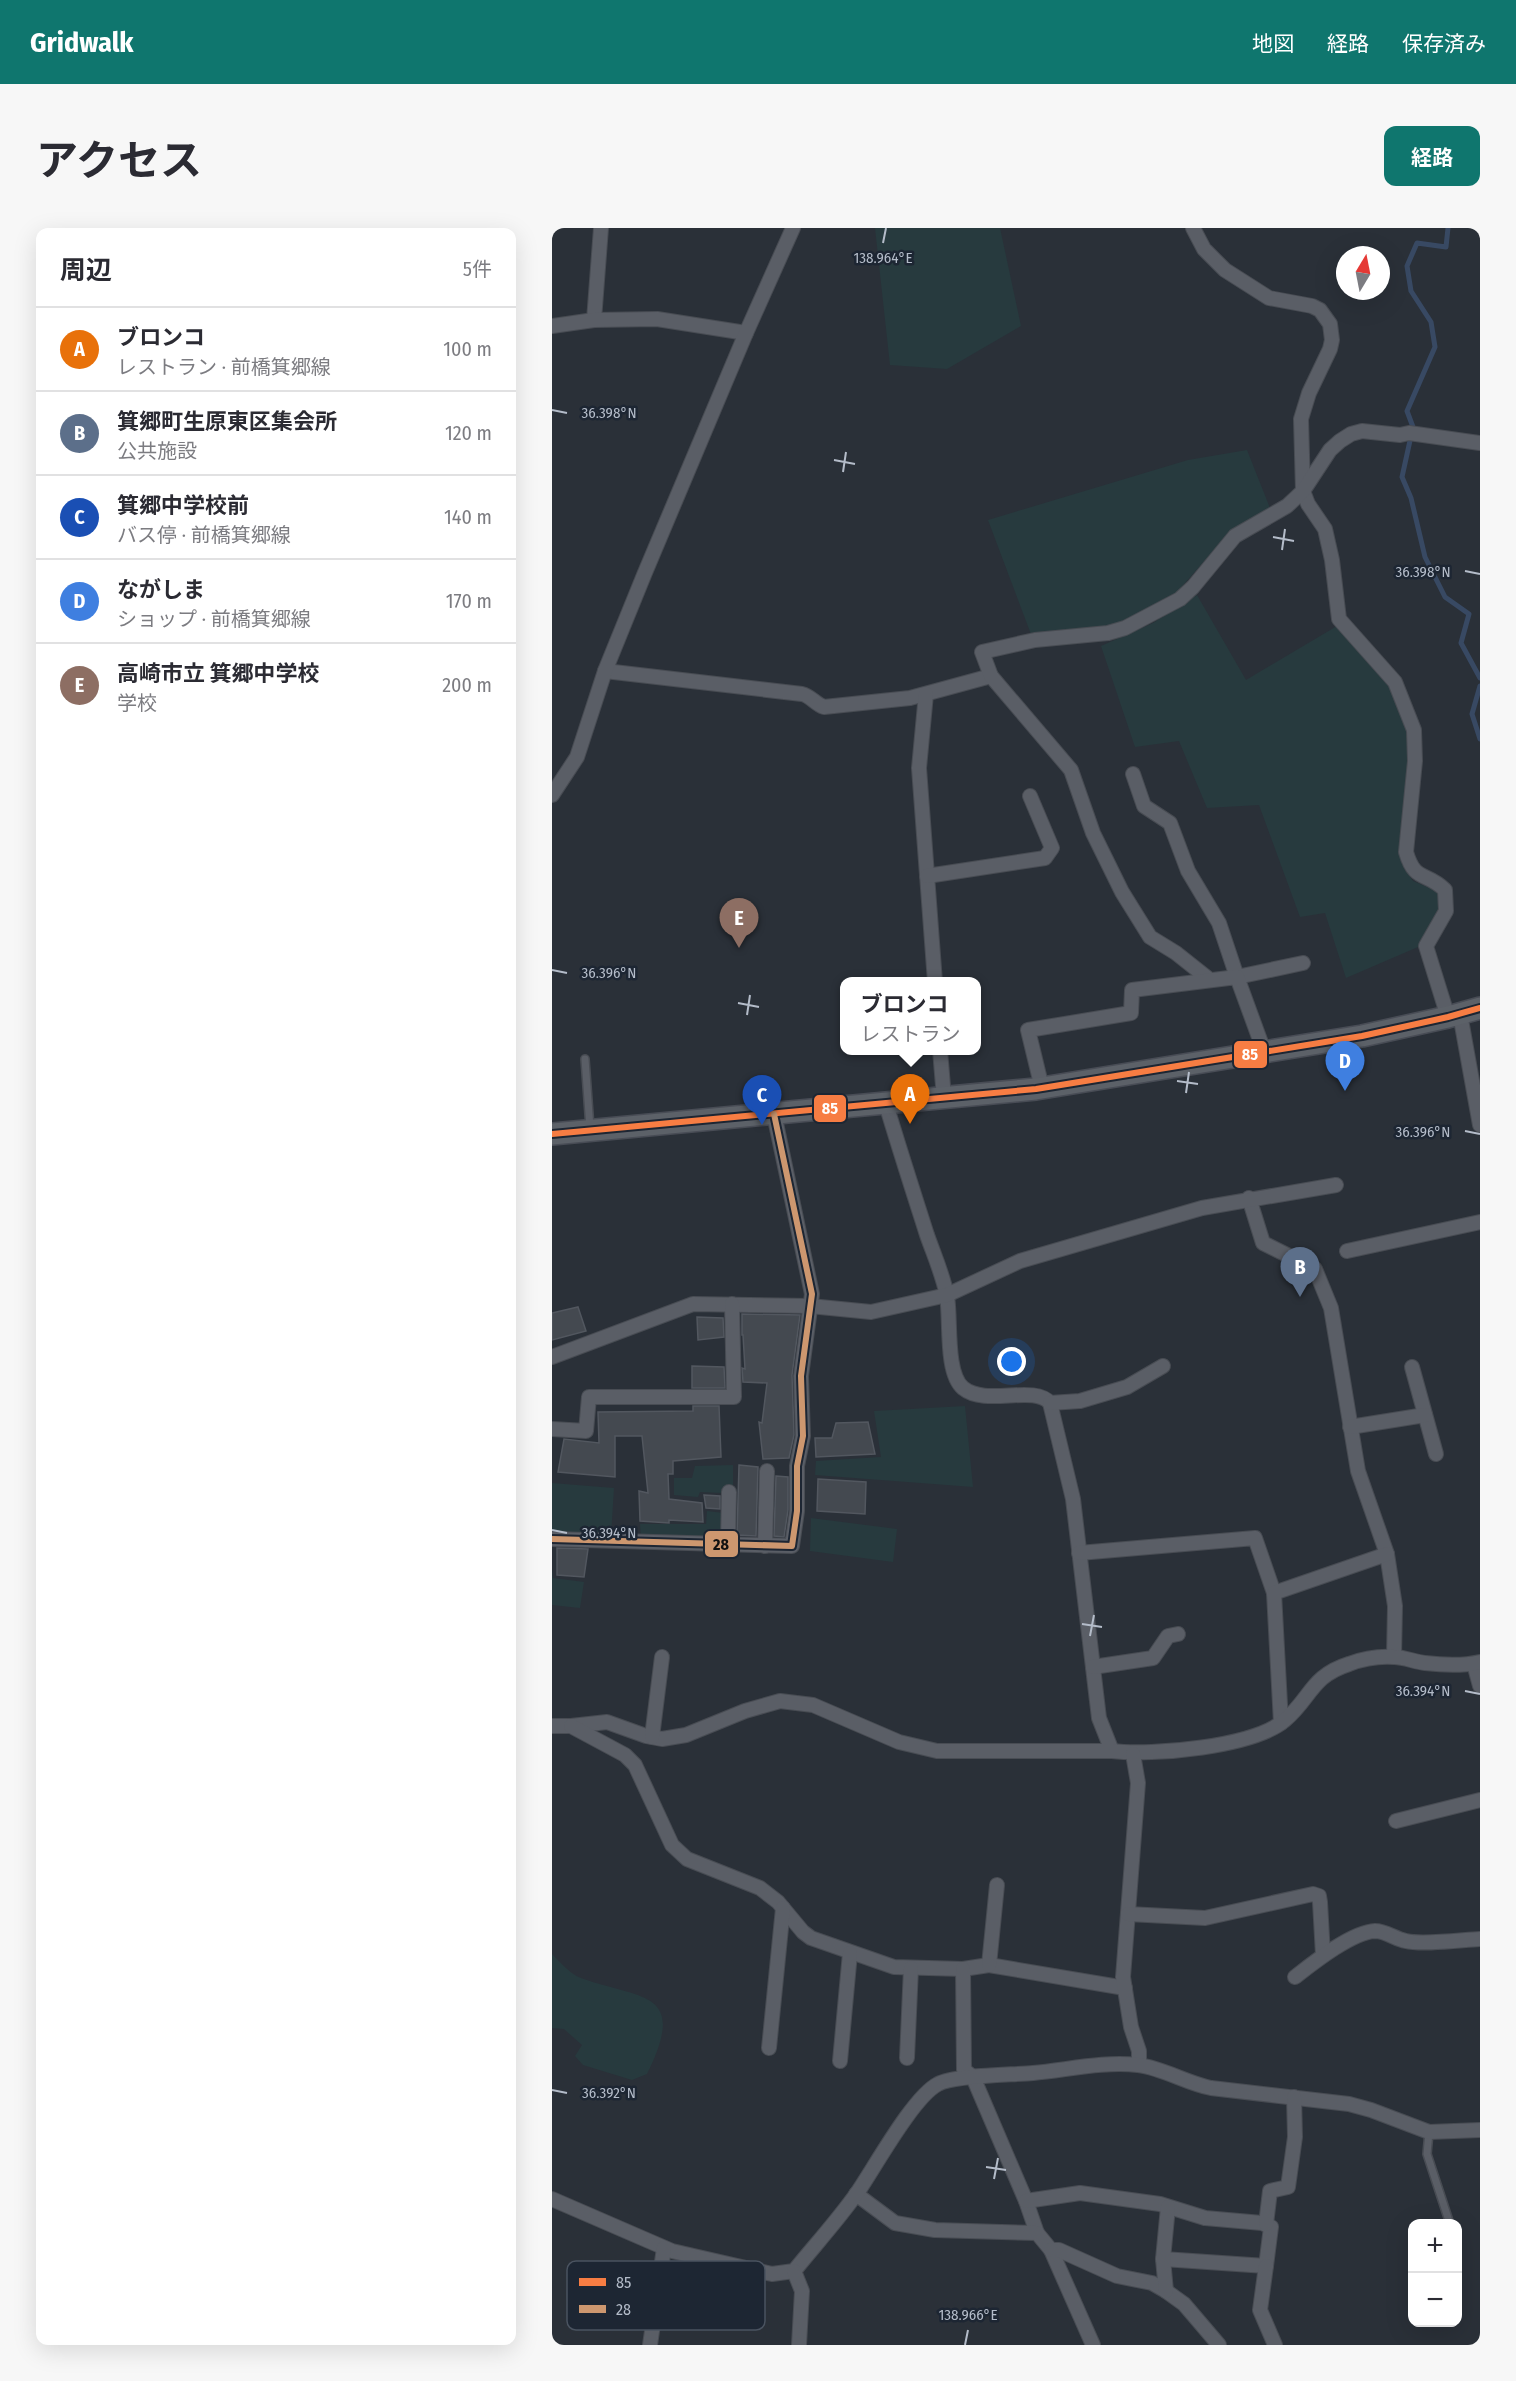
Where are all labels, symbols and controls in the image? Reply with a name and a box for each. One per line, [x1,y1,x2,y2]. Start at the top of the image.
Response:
text: Gridwalk [30,26,134,59]
text: 地図 [1252,31,1294,57]
text: 経路 [1327,31,1369,57]
text: 保存済み [1402,31,1486,57]
button: 経路 [1384,126,1480,186]
text: アクセス [36,136,202,186]
north arrow [1336,246,1390,300]
text: 138.964°E [854,249,912,267]
text: 周辺 [60,255,112,286]
text: 5件 [463,257,492,281]
text: ブロンコ [117,324,205,351]
text: A [74,337,85,361]
text: 100 m [443,337,492,361]
text: レストラン · 前橋箕郷線 [117,355,331,379]
text: 36.398°N [581,404,637,422]
text: 箕郷町生原東区集会所 [117,408,337,435]
text: B [74,421,85,445]
text: 120 m [445,421,492,445]
text: 公共施設 [117,439,197,463]
text: 箕郷中学校前 [117,492,249,519]
text: C [74,505,85,529]
text: 140 m [444,505,492,529]
text: バス停 · 前橋箕郷線 [117,523,291,547]
text: 36.398°N [1395,563,1451,581]
text: ながしま [117,576,205,603]
text: D [74,589,85,613]
text: 170 m [446,589,492,613]
text: ショップ · 前橋箕郷線 [117,607,311,631]
text: 高崎市立 箕郷中学校 [117,660,320,687]
text: E [75,673,84,697]
text: 200 m [442,673,492,697]
text: 学校 [117,691,157,715]
pin: E [720,898,759,948]
text: 36.396°N [582,964,636,982]
popup [840,977,981,1055]
text: ブロンコ [861,991,949,1018]
text: レストラン [861,1022,961,1046]
line badge: 85 [1233,1040,1268,1069]
pin: D [1326,1042,1364,1091]
text: 85 [1242,1045,1258,1064]
pin: A [890,1074,930,1124]
pin: C [742,1076,782,1125]
line badge: 85 [813,1094,847,1123]
text: 85 [822,1099,838,1118]
text: 36.396°N [1396,1123,1450,1141]
pin: B [1280,1248,1320,1297]
your location [997,1347,1026,1376]
text: 36.394°N [582,1524,636,1542]
line badge: 28 [704,1530,739,1558]
text: 28 [712,1535,729,1554]
text: 36.394°N [1396,1682,1450,1700]
text: 36.392°N [582,2084,636,2102]
map controls [1408,2219,1462,2327]
button: + [1408,2219,1462,2273]
legend [567,2261,765,2330]
text: 85 [616,2273,631,2292]
button: − [1408,2273,1462,2327]
text: 28 [616,2300,631,2319]
text: 138.966°E [938,2306,998,2324]

